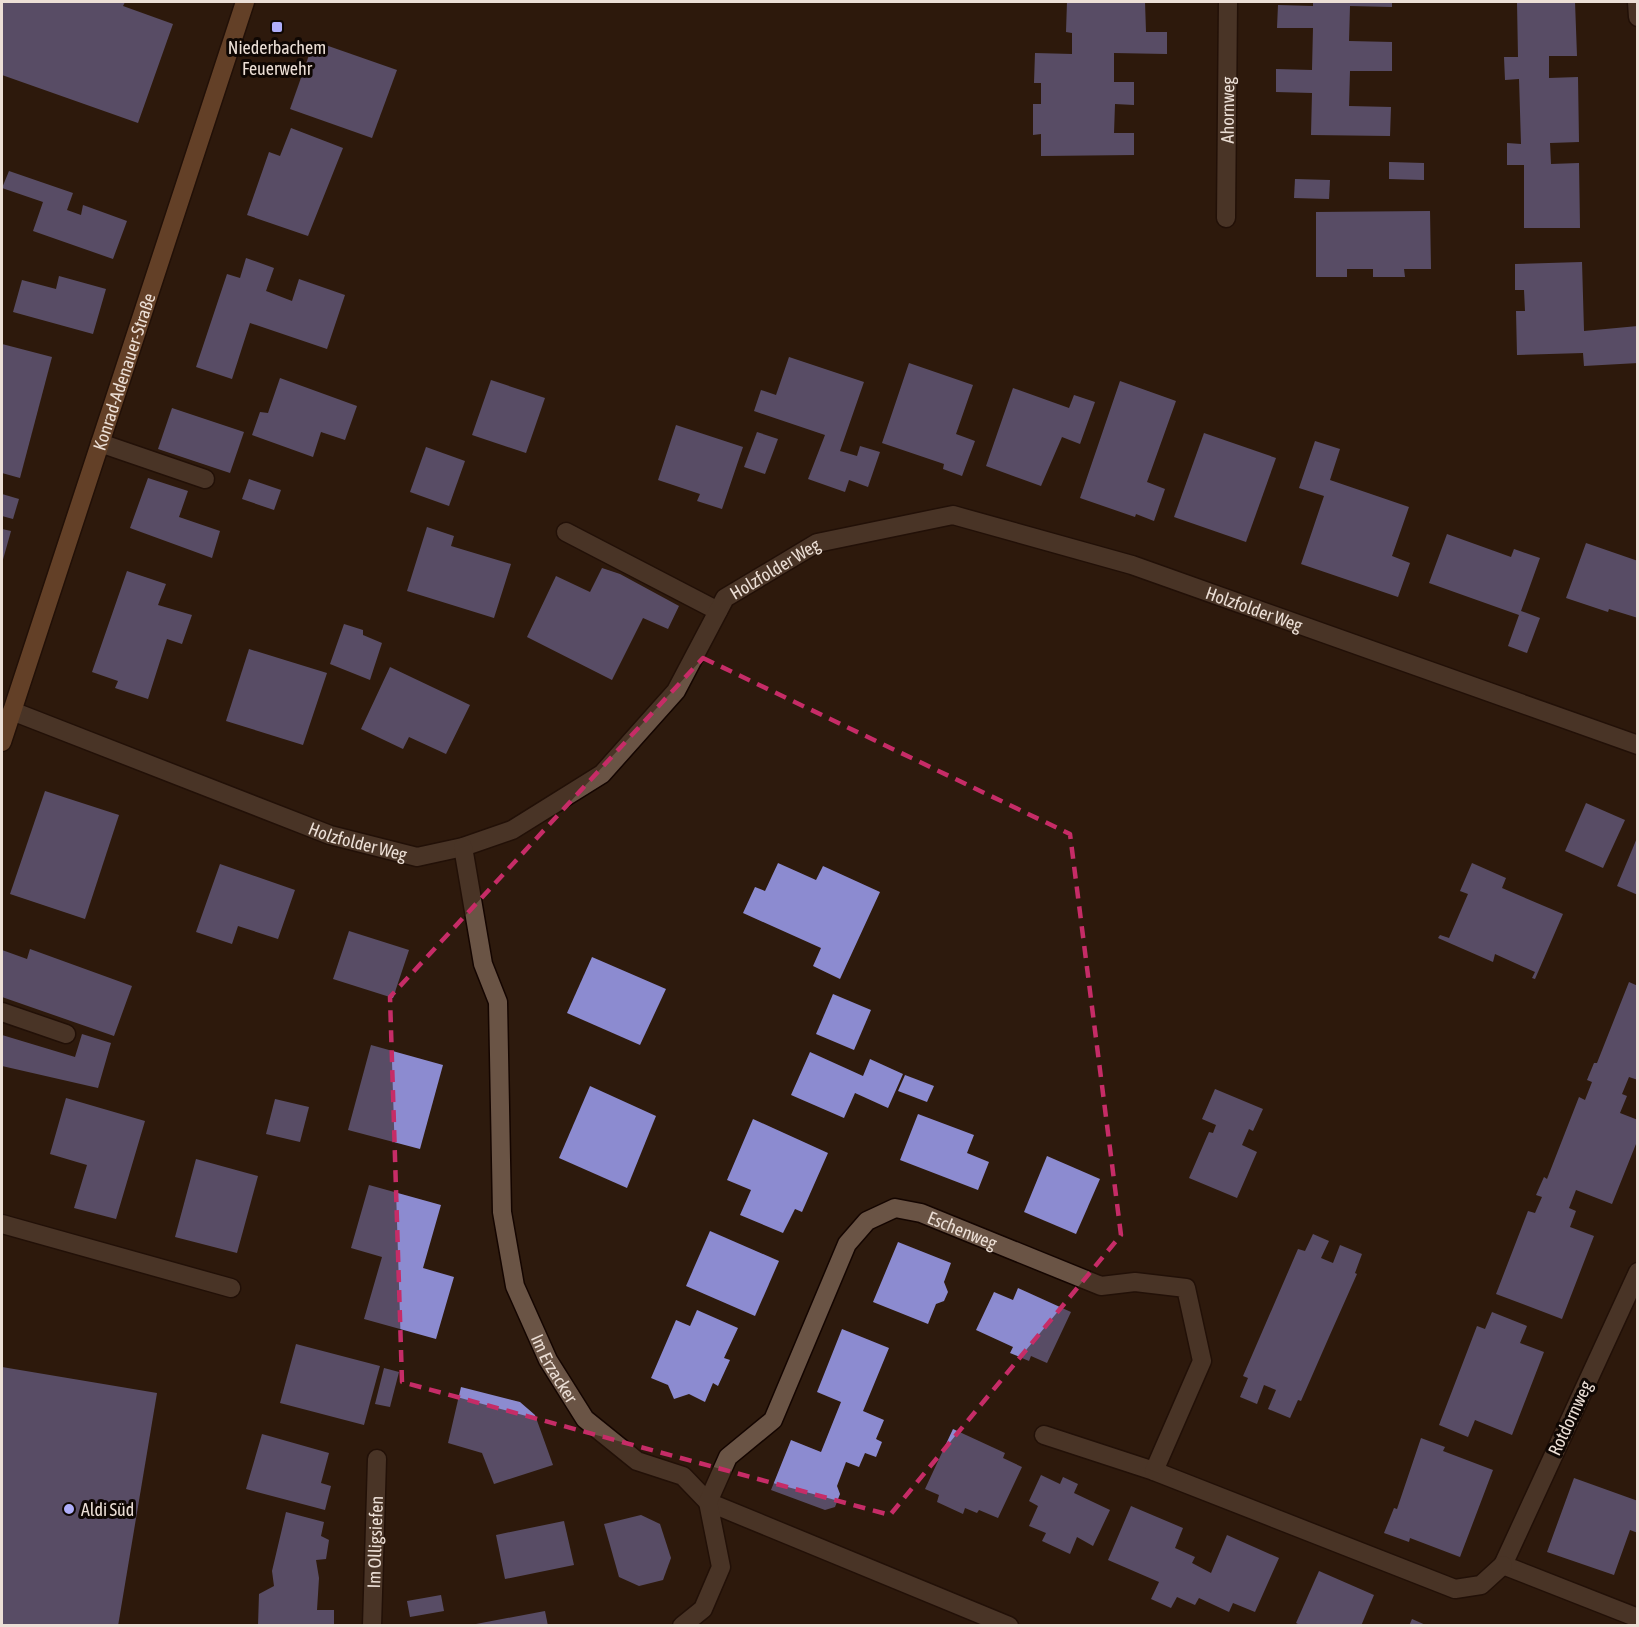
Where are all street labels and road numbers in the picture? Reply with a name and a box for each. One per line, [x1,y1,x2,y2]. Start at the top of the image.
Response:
street label: Ahornweg [1216,76,1238,143]
street label: Konrad-Adenauer-Straße [88,290,159,453]
street label: Holzfolder Weg [726,533,824,603]
street label: Holzfolder Weg [1203,582,1306,635]
street label: Holzfolder Weg [306,817,410,865]
street label: Eschenweg [925,1206,1000,1253]
street label: Im Erzacker [527,1331,583,1407]
street label: Rotdornweg [1544,1377,1597,1459]
street label: Im Olligsiefen [363,1495,386,1589]

